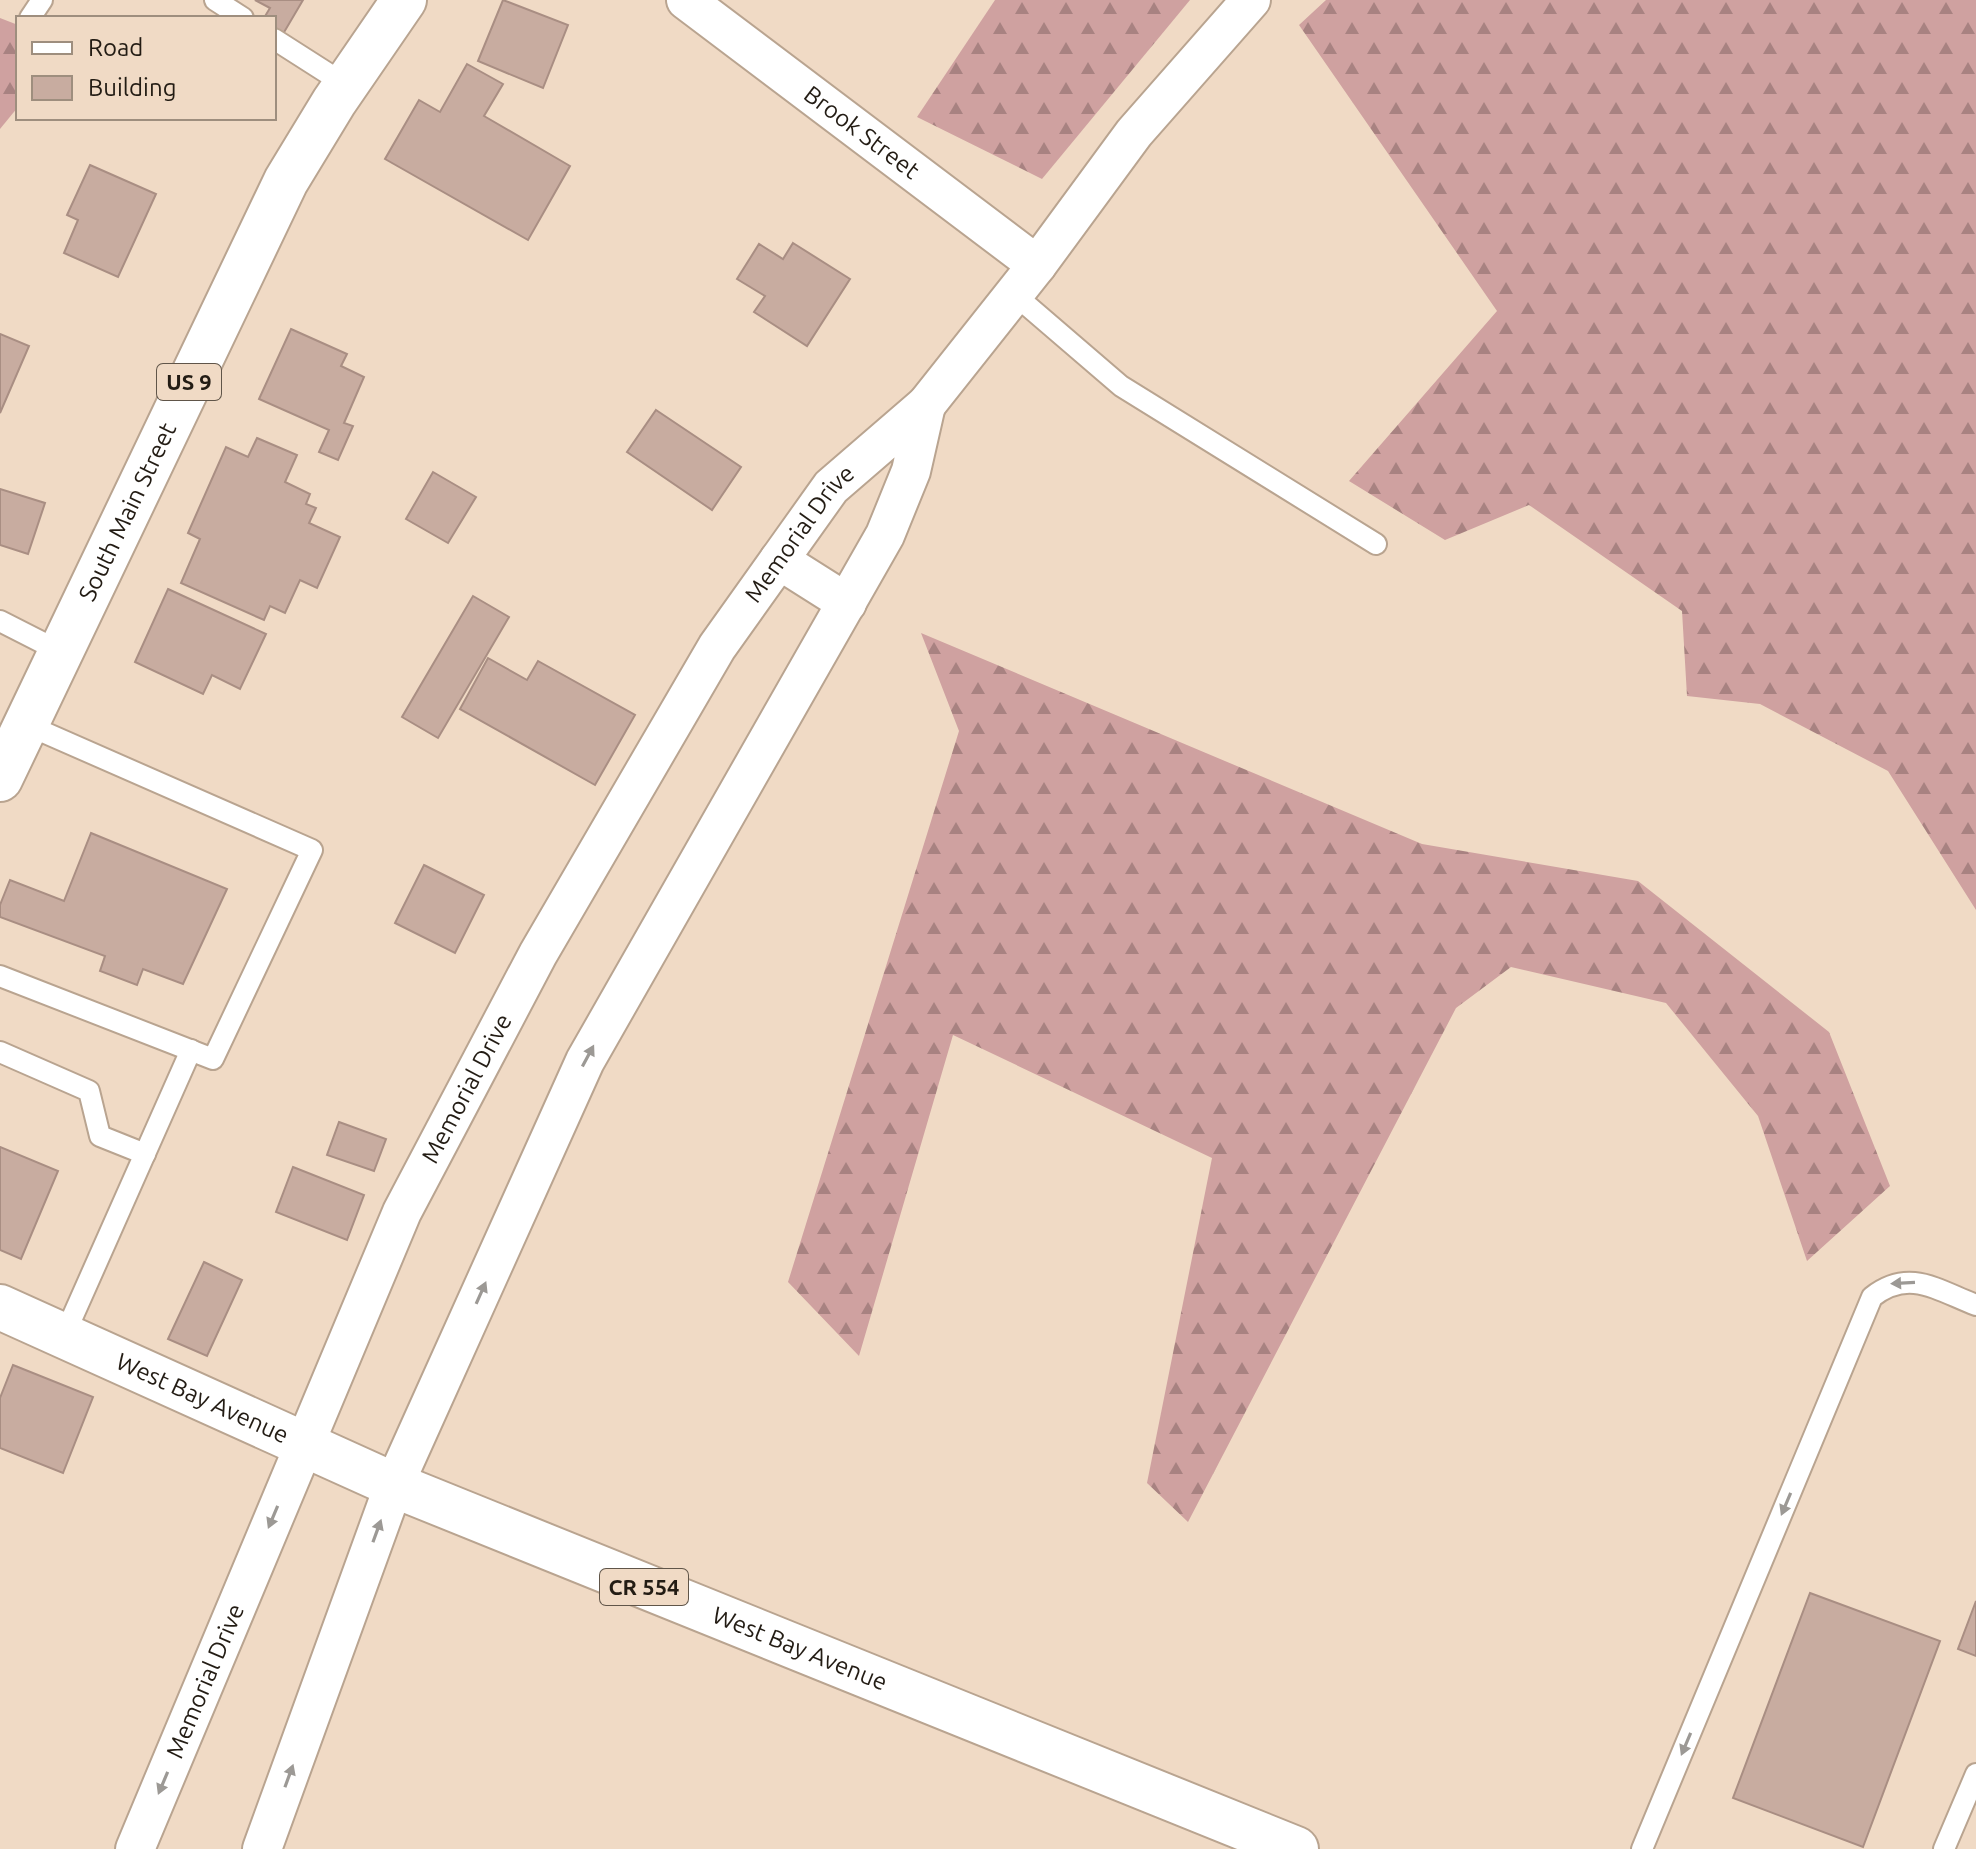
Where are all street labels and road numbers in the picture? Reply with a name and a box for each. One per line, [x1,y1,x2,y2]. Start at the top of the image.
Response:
street label: Brook Street [799,80,925,185]
road number: US 9 [157,364,221,400]
street label: South Main Street [73,418,182,605]
street label: Memorial Drive [739,459,859,607]
street label: Memorial Drive [416,1009,517,1168]
street label: West Bay Avenue [112,1347,293,1449]
road number: CR 554 [600,1569,688,1605]
street label: Memorial Drive [161,1600,249,1762]
street label: West Bay Avenue [709,1601,891,1696]

